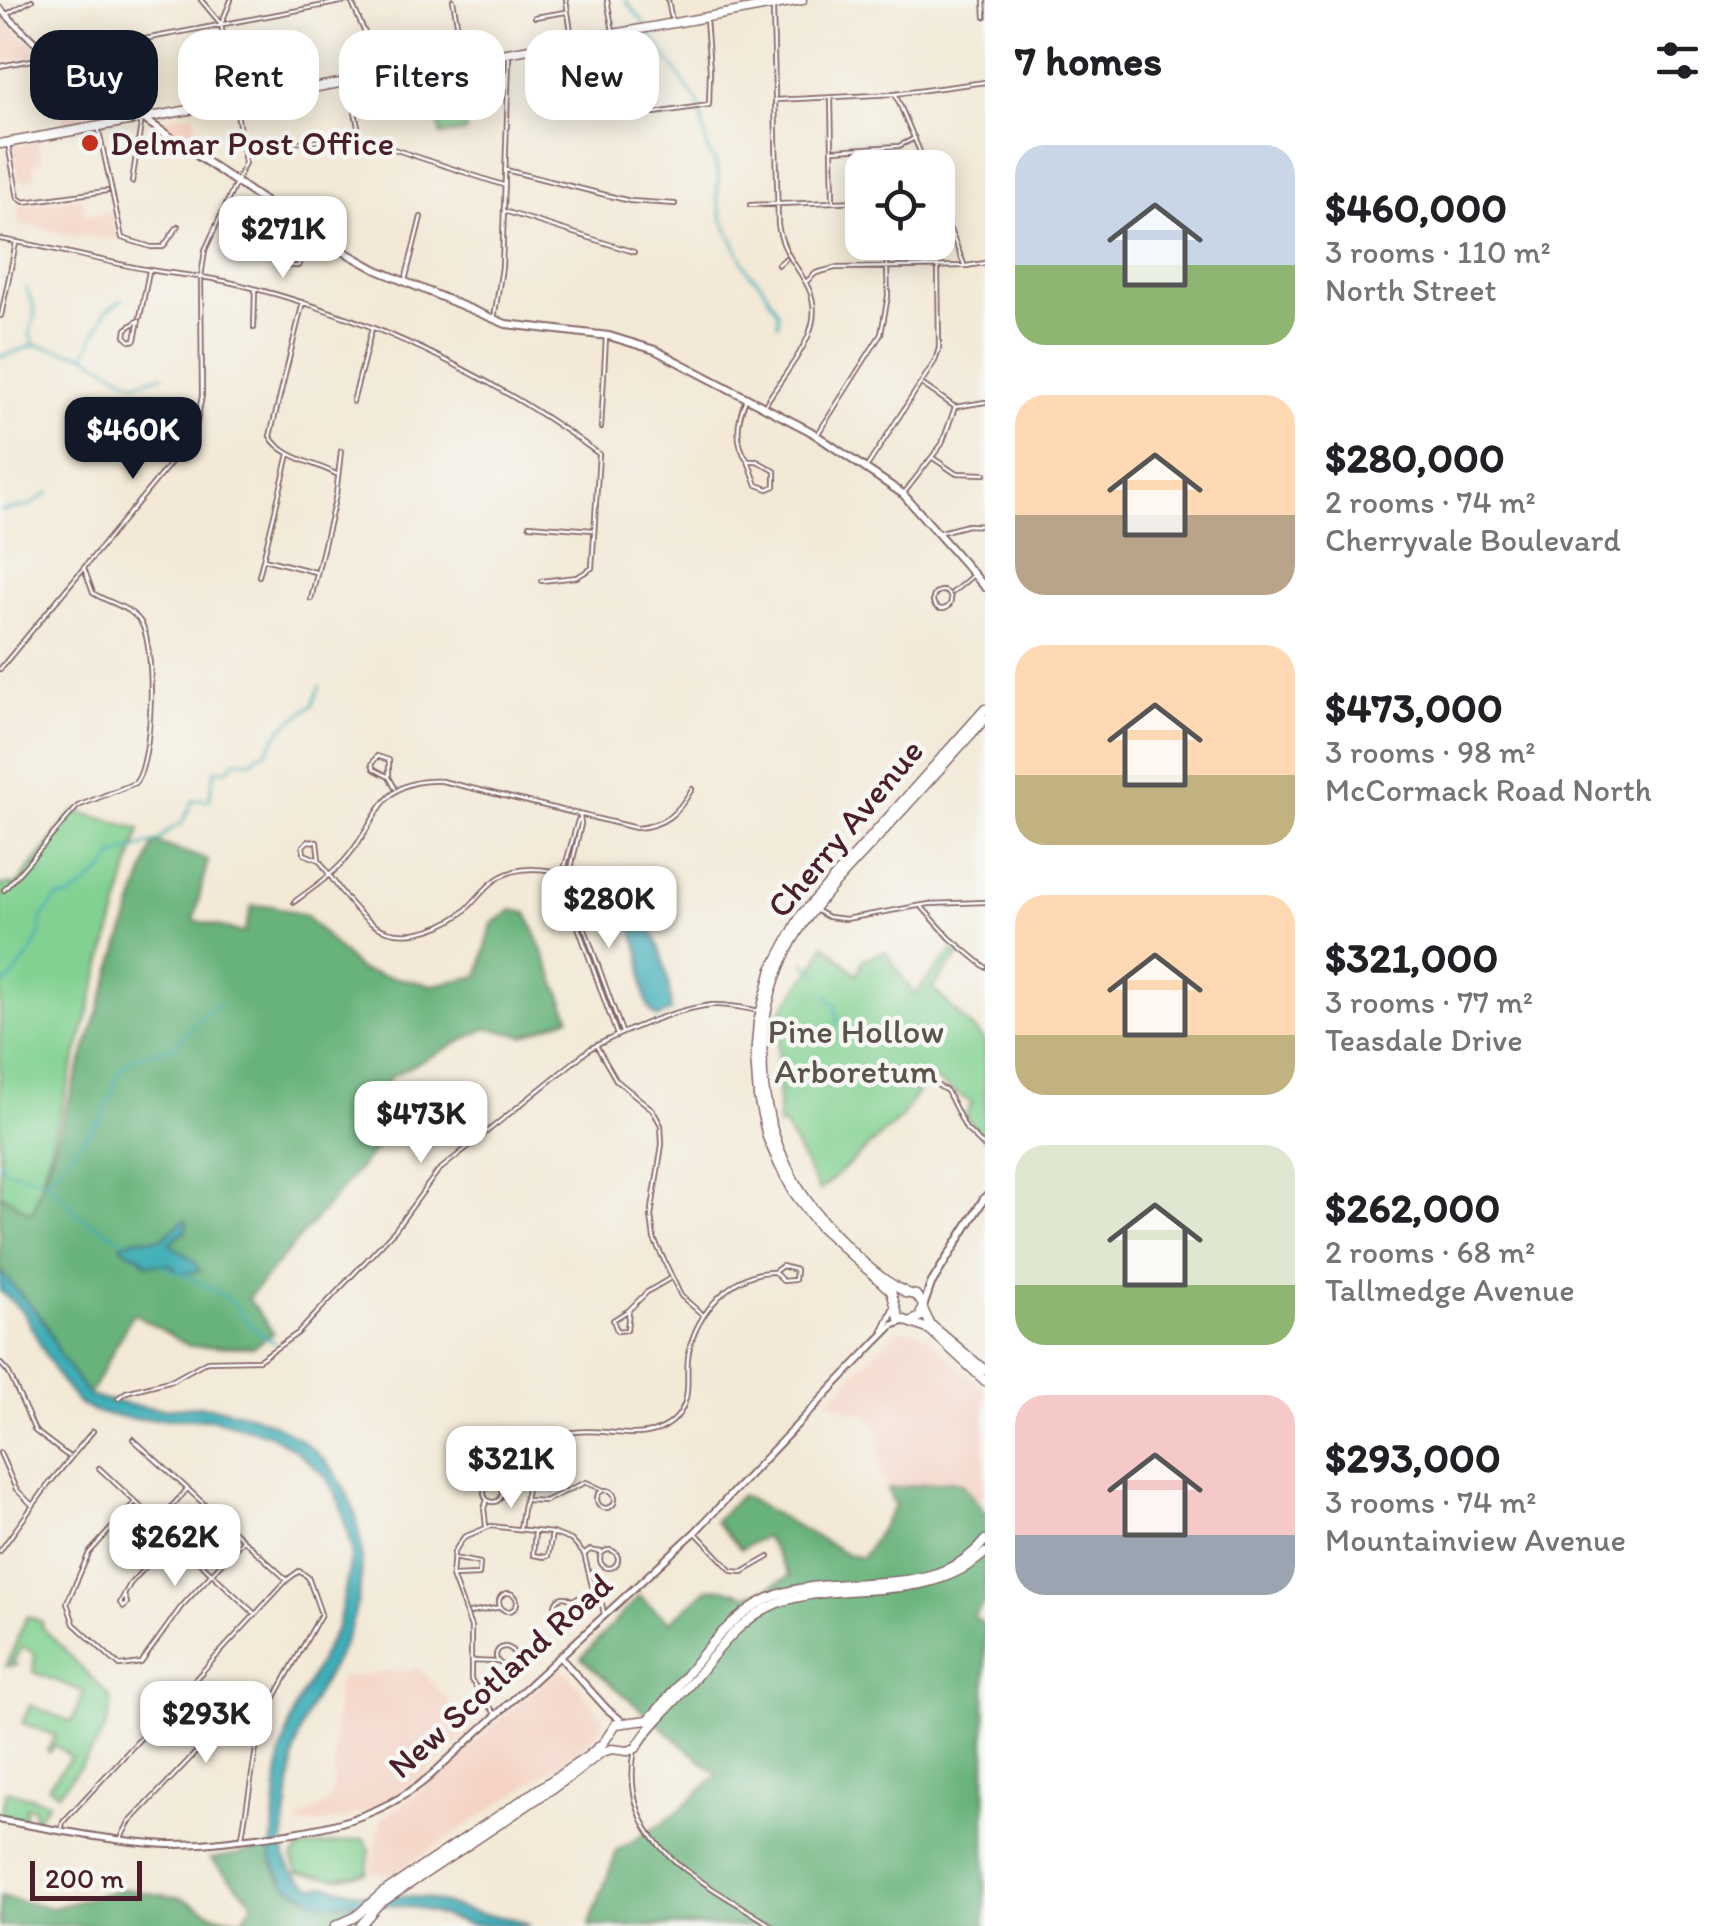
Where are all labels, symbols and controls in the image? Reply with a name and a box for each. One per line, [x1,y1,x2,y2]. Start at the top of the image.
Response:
chip: Buy [30,30,158,120]
chip: Rent [178,30,319,120]
chip: Filters [339,30,505,120]
chip: New [525,30,659,120]
icon: filters [1650,33,1705,88]
text: 7 homes [1015,35,1162,86]
place label: Delmar Post Office [110,122,394,164]
marker: Delmar Post Office [79,132,101,154]
map controls [845,150,955,260]
button: locate [845,150,955,260]
text: $460,000 [1325,182,1507,233]
icon: home [1095,185,1215,305]
pin: $271K [213,196,353,281]
text: $271K [241,209,325,247]
text: 3 rooms · 110 m² [1325,233,1551,271]
text: North Street [1325,271,1496,309]
pin: $460K [63,397,203,482]
text: $460K [87,410,179,448]
text: $280,000 [1325,432,1505,483]
icon: home [1095,435,1215,555]
text: 2 rooms · 74 m² [1325,483,1536,521]
text: Cherryvale Boulevard [1325,521,1621,559]
text: $473,000 [1325,682,1503,733]
icon: home [1095,685,1215,805]
street label: Cherry Avenue [758,730,932,926]
text: 3 rooms · 98 m² [1325,733,1536,771]
text: McCormack Road North [1325,771,1652,809]
pin: $280K [539,866,679,951]
text: $280K [564,879,654,917]
text: $321,000 [1325,932,1498,983]
icon: home [1095,935,1215,1055]
text: 3 rooms · 77 m² [1325,983,1533,1021]
park label: Pine Hollow Arboretum [768,1010,944,1092]
text: Teasdale Drive [1325,1021,1523,1059]
pin: $473K [351,1081,491,1166]
text: $473K [376,1094,466,1132]
text: $262,000 [1325,1182,1500,1233]
icon: home [1095,1185,1215,1305]
text: 2 rooms · 68 m² [1325,1233,1535,1271]
text: Tallmedge Avenue [1325,1271,1575,1309]
pin: $321K [441,1426,581,1511]
text: $293,000 [1325,1432,1501,1483]
icon: home [1095,1435,1215,1555]
text: $321K [468,1439,554,1477]
text: 3 rooms · 74 m² [1325,1483,1536,1521]
pin: $262K [105,1504,245,1589]
text: $262K [131,1517,219,1555]
text: Mountainview Avenue [1325,1521,1626,1559]
street label: New Scotland Road [379,1563,621,1787]
pin: $293K [136,1681,276,1766]
text: $293K [162,1694,250,1732]
scale bar [30,1856,142,1900]
text: 200 m [45,1861,124,1895]

